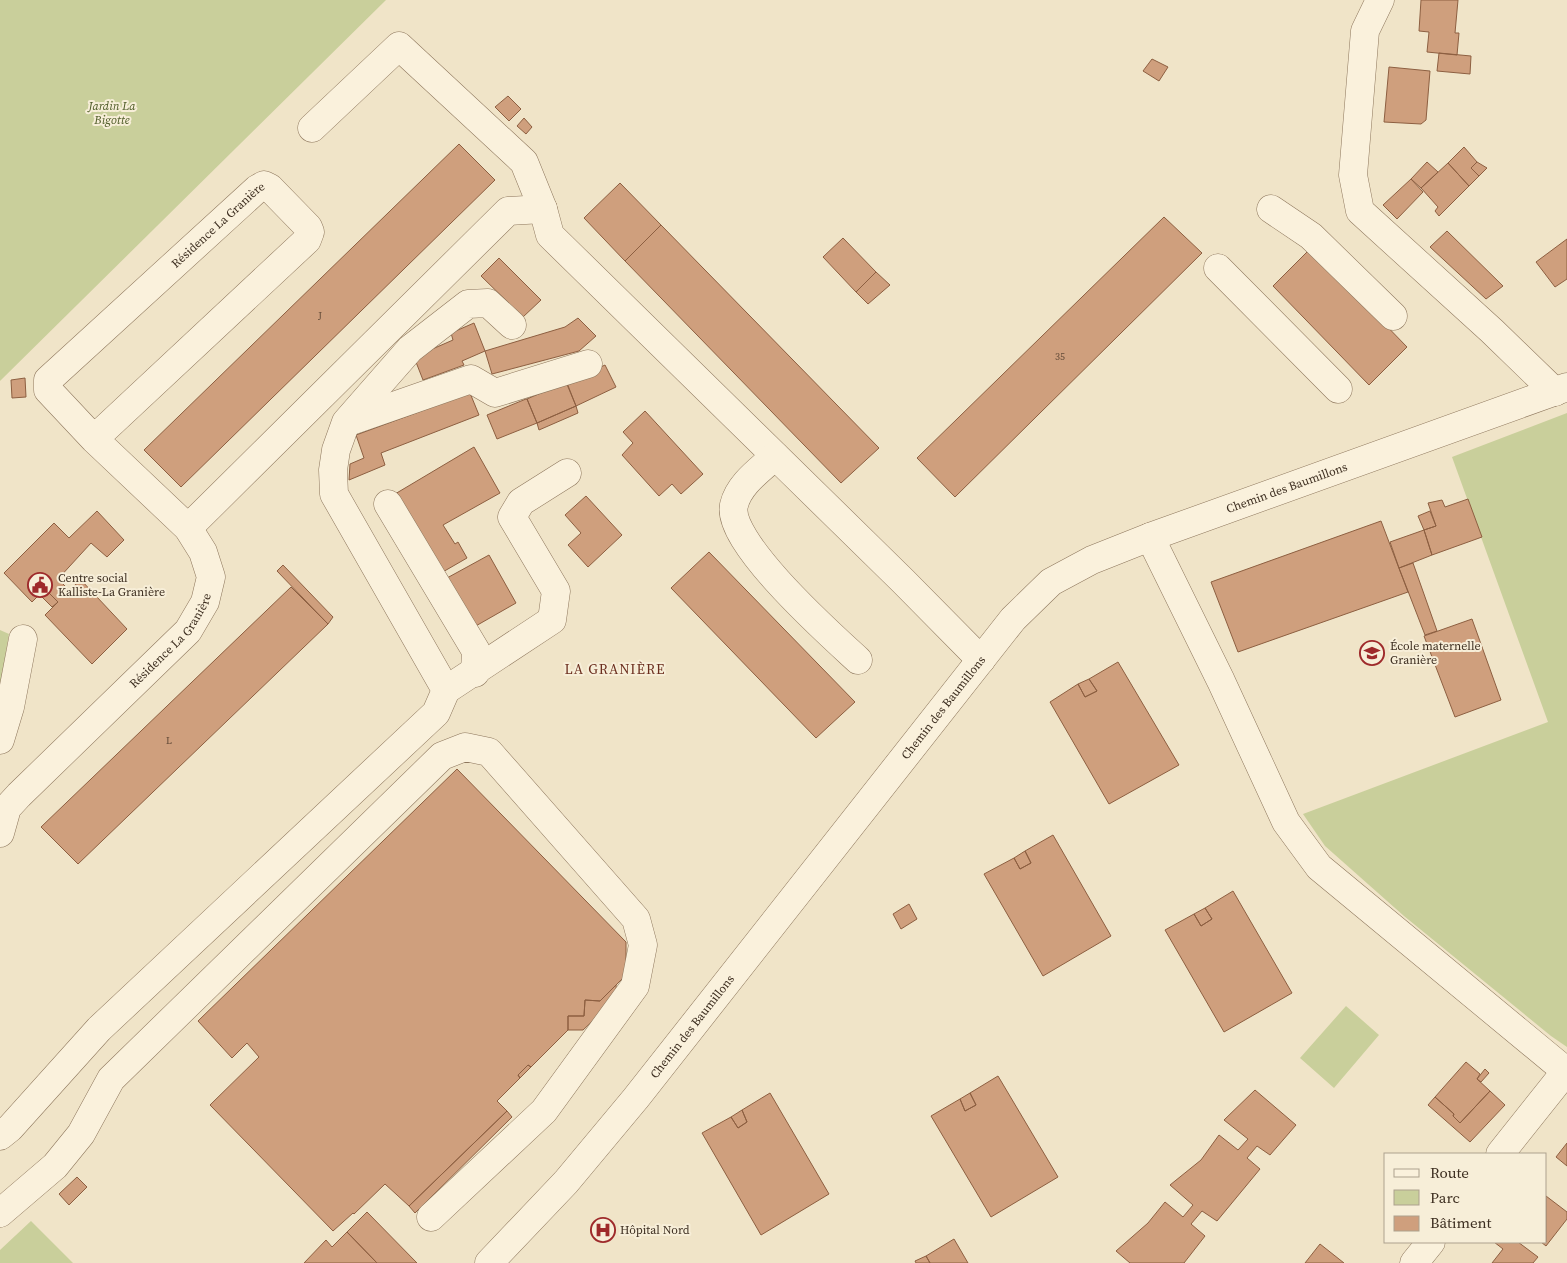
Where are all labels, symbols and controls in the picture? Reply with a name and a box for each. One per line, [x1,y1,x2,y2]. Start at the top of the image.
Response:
park label: Jardin La Bigotte [87,98,136,128]
street label: Résidence La Granière [168,178,268,271]
house number: J [317,309,322,322]
house number: 35 [1055,350,1065,363]
street label: Chemin des Baumillons [1224,459,1350,517]
place label: Centre social Kalliste-La Granière [58,570,165,600]
public building icon: Centre social Kalliste-La Granière [27,572,53,598]
street label: Résidence La Granière [126,592,215,692]
place label: École maternelle Granière [1390,638,1481,668]
school or university icon: École maternelle Granière [1359,640,1385,666]
street label: Chemin des Baumillons [898,652,989,763]
district label: LA GRANIÈRE [564,659,666,679]
house number: L [166,734,172,747]
street label: Chemin des Baumillons [646,971,738,1082]
legend [1384,1153,1547,1243]
text: Route [1430,1162,1469,1183]
text: Parc [1430,1187,1460,1208]
text: Bâtiment [1430,1212,1492,1233]
hospital icon: Hôpital Nord [590,1217,616,1243]
place label: Hôpital Nord [620,1222,690,1238]

